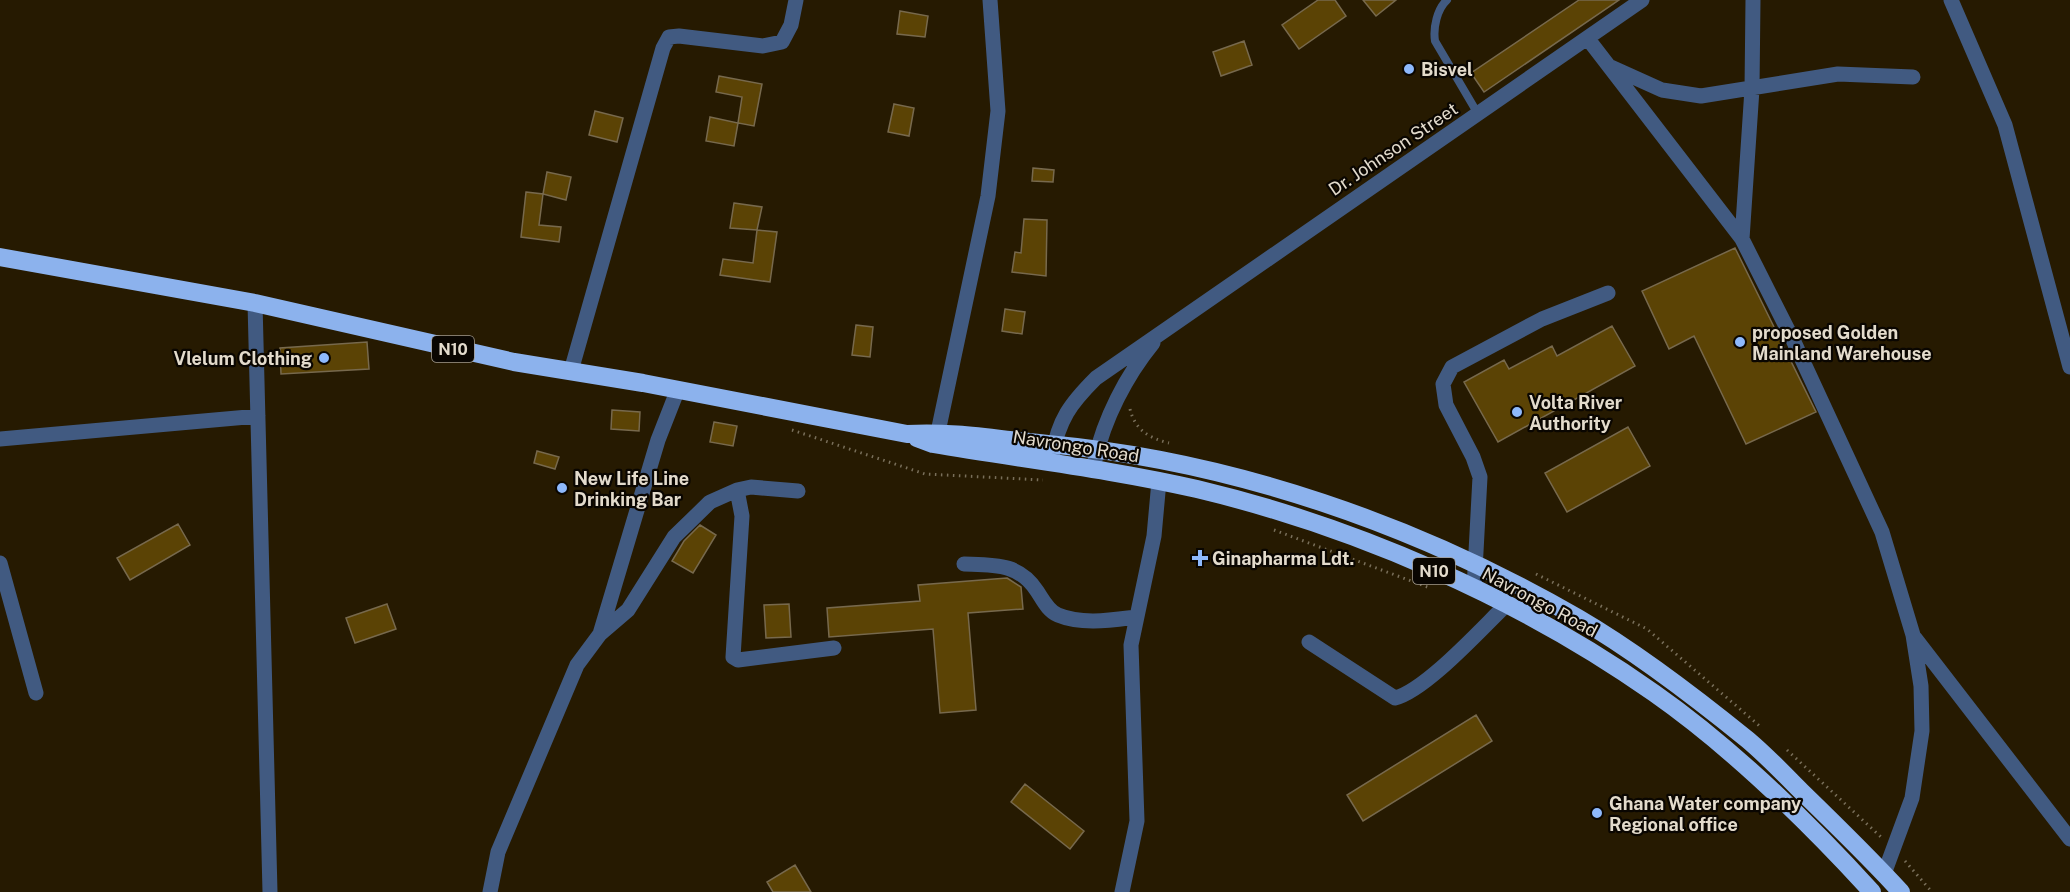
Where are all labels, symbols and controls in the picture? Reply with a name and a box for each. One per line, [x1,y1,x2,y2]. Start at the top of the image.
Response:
place label: Bisvel [1421,59,1473,80]
marker: Bisvel [1402,62,1416,76]
street label: Dr. Johnson Street [1325,98,1461,200]
place label: proposed Golden Mainland Warehouse [1752,322,1932,364]
marker: proposed Golden Mainland Warehouse [1733,335,1747,349]
road number: N10 [432,336,474,362]
place label: Vlelum Clothing [173,348,312,369]
marker: Vlelum Clothing [317,351,331,365]
place label: Volta River Authority [1529,392,1623,434]
marker: Volta River Authority [1510,405,1524,419]
street label: Navrongo Road [1011,426,1141,466]
place label: New Life Line Drinking Bar [574,468,689,510]
marker: New Life Line Drinking Bar [555,481,569,495]
place label: Ginapharma Ldt. [1212,548,1354,569]
marker: Ginapharma Ldt. [1193,551,1207,565]
road number: N10 [1413,558,1455,584]
street label: Navrongo Road [1479,563,1601,641]
place label: Ghana Water company Regional office [1609,793,1801,835]
marker: Ghana Water company Regional office [1590,806,1604,820]

